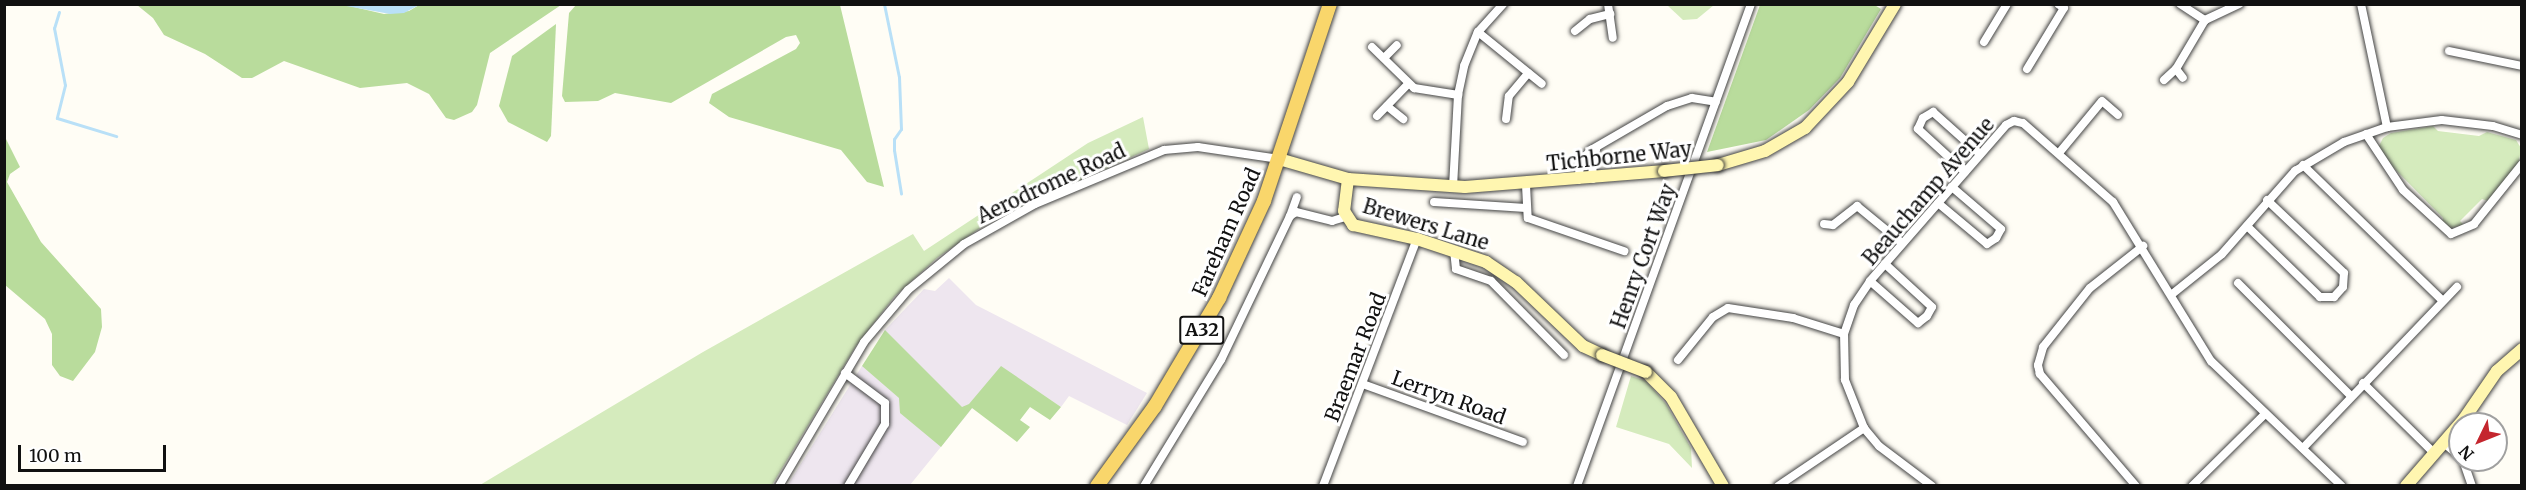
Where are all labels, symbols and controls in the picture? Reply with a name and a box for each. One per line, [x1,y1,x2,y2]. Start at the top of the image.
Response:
street label: Beauchamp Avenue [1857,112,1999,270]
street label: Tichborne Way [1545,136,1693,176]
street label: Aerodrome Road [973,138,1129,228]
street label: Fareham Road [1187,164,1265,300]
street label: Henry Cort Way [1606,180,1680,332]
street label: Brewers Lane [1360,193,1492,255]
street label: Braemar Road [1319,289,1391,425]
road number: A32 [1178,315,1226,345]
street label: Lerryn Road [1389,365,1509,429]
north arrow [2448,412,2508,472]
scale bar [21,433,170,471]
text: N [2455,441,2478,464]
text: 100 m [29,444,82,467]

